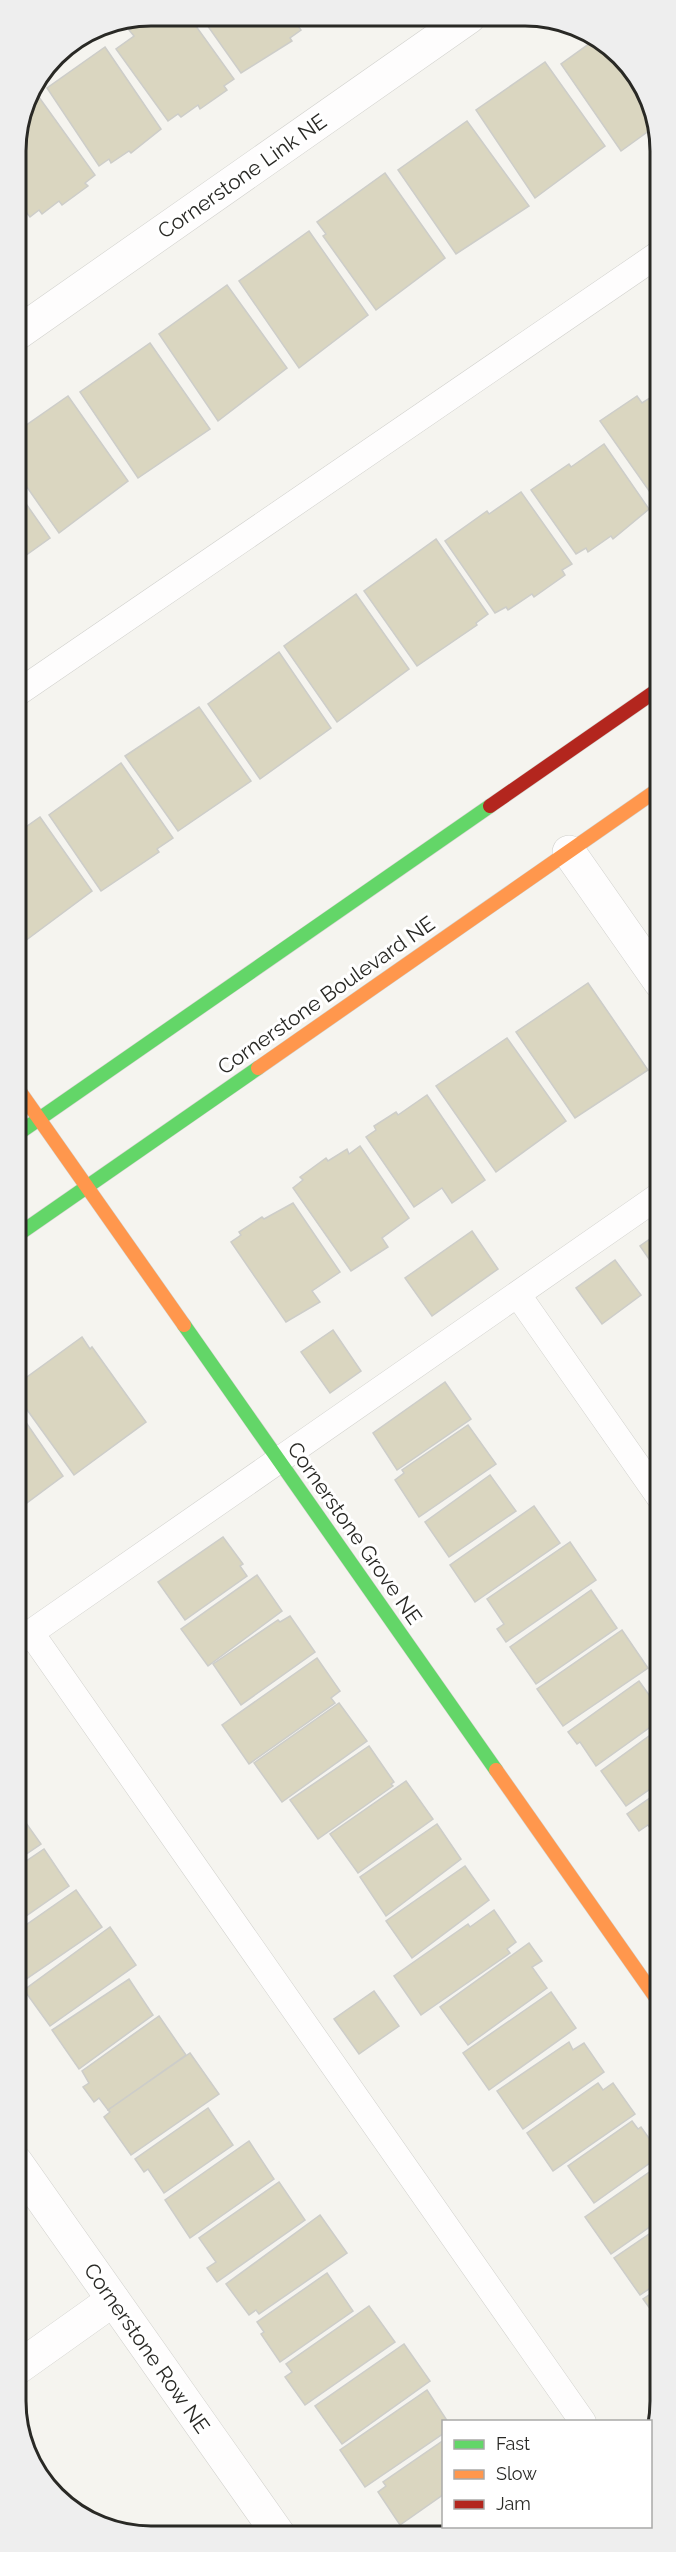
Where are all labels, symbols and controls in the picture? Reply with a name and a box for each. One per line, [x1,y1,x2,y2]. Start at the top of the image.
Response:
street label: Cornerstone Link NE [153,108,331,244]
street label: Cornerstone Boulevard NE [213,910,439,1080]
street label: Cornerstone Grove NE [282,1437,428,1629]
street label: Cornerstone Row NE [79,2258,215,2438]
legend [442,2420,652,2528]
text: Fast [496,2433,530,2454]
text: Slow [496,2463,537,2484]
text: Jam [496,2493,531,2514]

